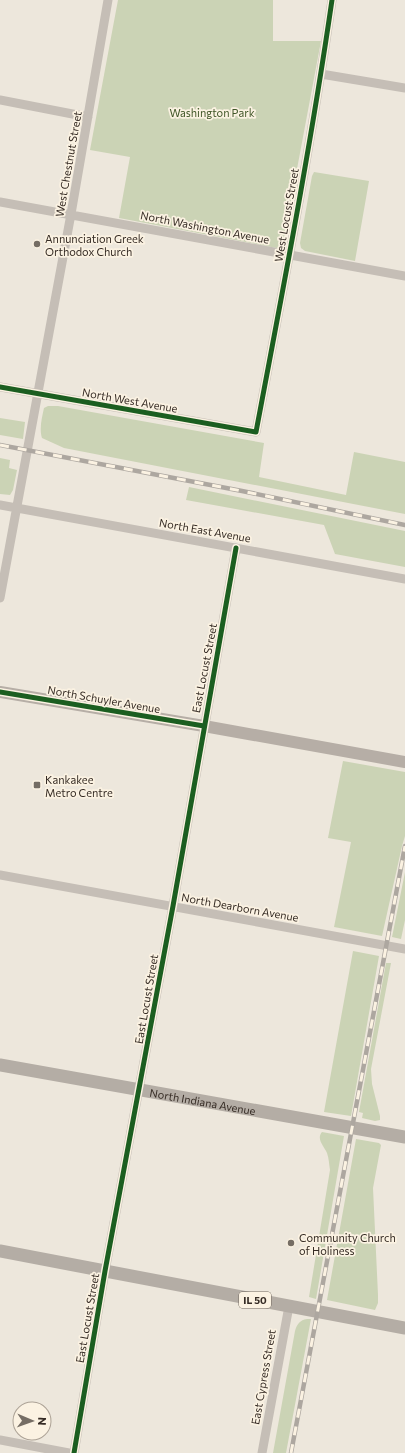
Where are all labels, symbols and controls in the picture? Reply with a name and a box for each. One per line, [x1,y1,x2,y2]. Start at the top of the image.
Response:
park label: Washington Park [169,106,255,119]
street label: West Chestnut Street [52,110,84,218]
street label: West Locust Street [271,167,301,263]
street label: North Washington Avenue [139,208,271,246]
place label: Annunciation Greek Orthodox Church [45,232,144,258]
marker: Annunciation Greek Orthodox Church [32,239,42,249]
street label: North West Avenue [81,385,179,415]
street label: North East Avenue [158,516,252,544]
street label: East Locust Street [189,622,219,714]
street label: North Schuyler Avenue [47,683,161,715]
place label: Kankakee Metro Centre [45,773,113,799]
marker: Kankakee Metro Centre [32,780,42,790]
street label: North Dearborn Avenue [180,890,300,924]
street label: East Locust Street [132,953,160,1045]
street label: North Indiana Avenue [149,1085,257,1117]
place label: Community Church of Holiness [299,1231,396,1257]
marker: Community Church of Holiness [286,1238,296,1248]
street label: East Locust Street [73,1272,101,1364]
road number: IL 50 [239,1292,271,1308]
street label: East Cypress Street [248,1328,278,1426]
north arrow [12,1401,52,1441]
text: N [36,1417,49,1426]

